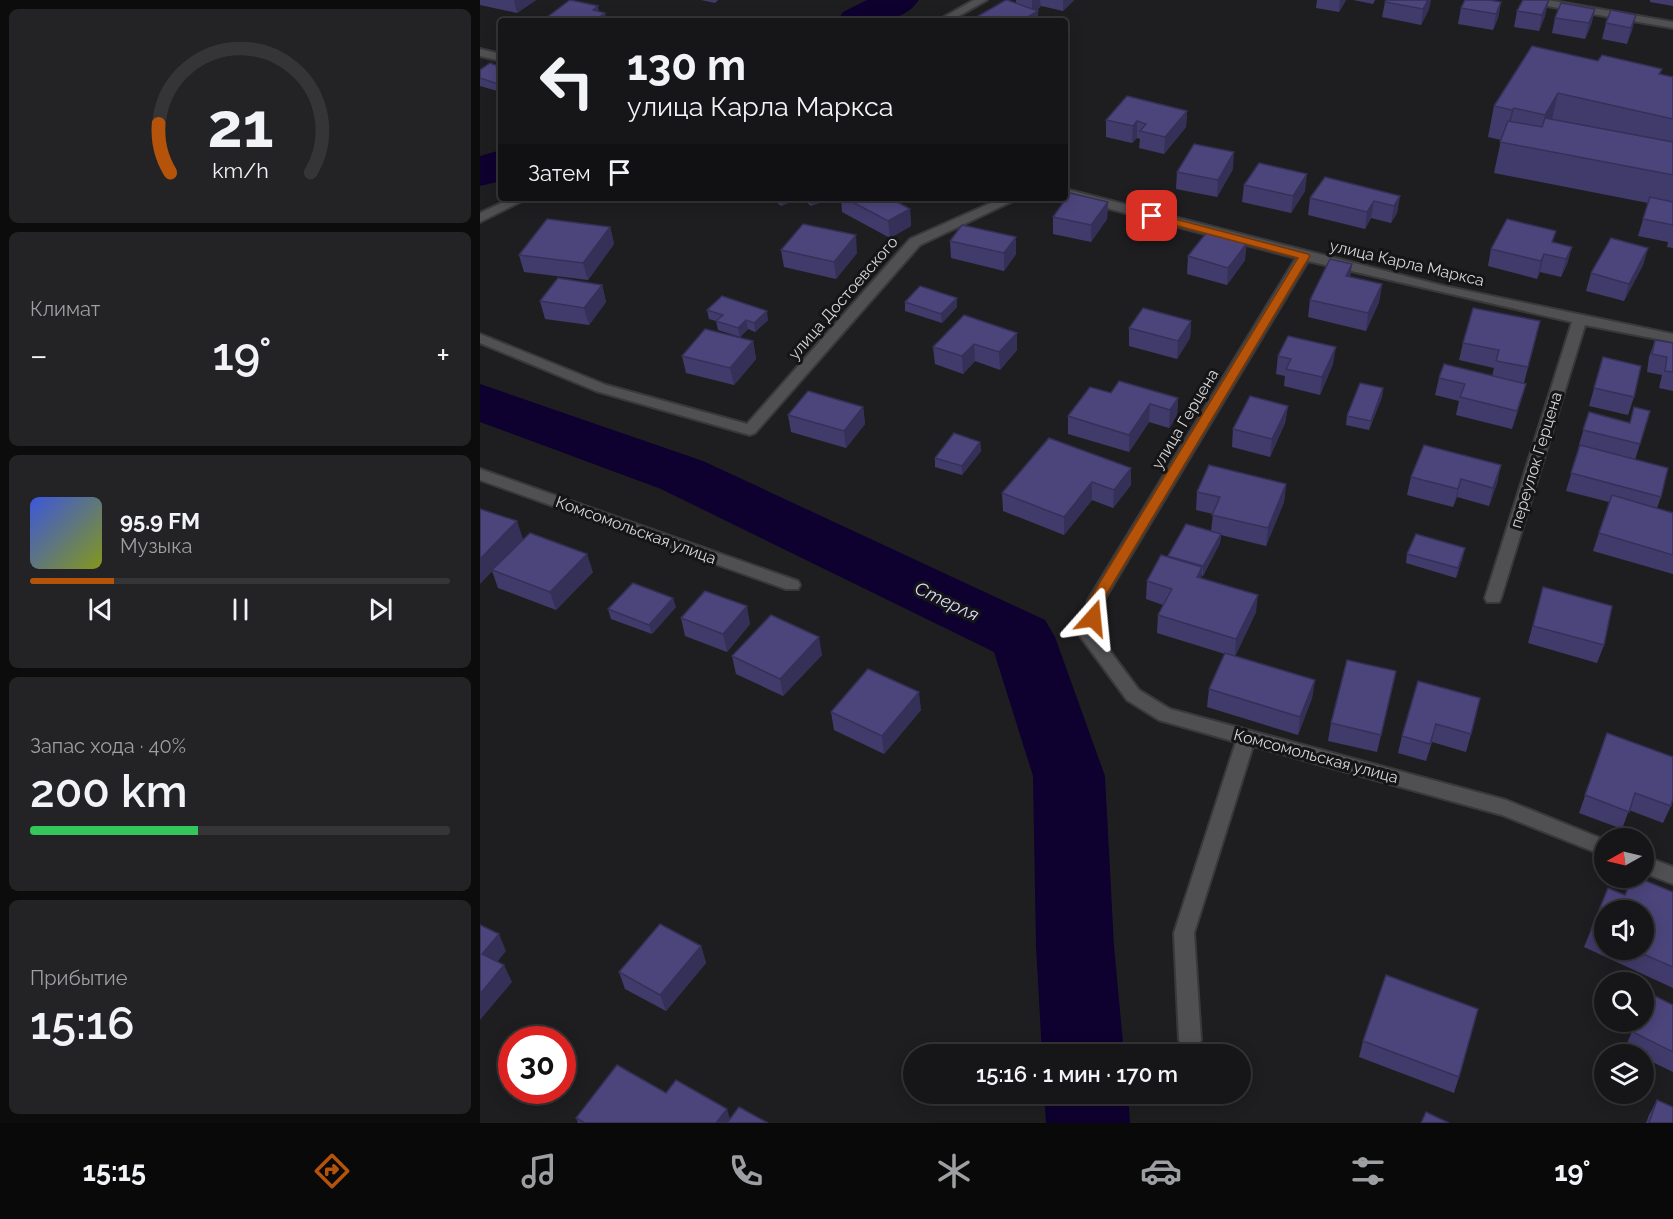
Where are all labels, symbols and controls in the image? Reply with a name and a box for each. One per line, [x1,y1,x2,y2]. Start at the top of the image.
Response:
text: 130 m [627,41,746,90]
icon: left [528,42,606,120]
text: 21 [207,88,273,162]
text: улица Карла Маркса [627,91,894,122]
icon: arrive [603,156,636,189]
text: km/h [212,158,268,183]
text: Затем [528,160,591,186]
pin [1126,190,1177,241]
icon: arrive [1135,199,1168,232]
street label: улица Достоевского [784,233,902,363]
street label: улица Карла Маркса [1328,236,1486,290]
text: Климат [30,297,100,321]
text: 19° [213,328,271,381]
text: − [30,336,48,375]
text: + [436,336,450,375]
street label: улица Герцена [1148,365,1222,473]
street label: переулок Герцена [1506,390,1566,530]
street label: Комсомольская улица [553,492,719,568]
text: 95.9 FM [120,508,200,534]
text: Музыка [120,534,192,558]
water label: Стерля [912,577,983,625]
position arrow [1061,586,1125,650]
icon: previous [84,593,117,626]
icon: pause [224,593,257,626]
icon: next [364,593,397,626]
street label: Комсомольская улица [1232,725,1400,787]
text: Запас хода · 40% [30,734,186,758]
text: 200 km [30,765,187,818]
north arrow [1594,828,1654,888]
map controls [1594,828,1654,1104]
button: sound [1594,900,1654,960]
text: Прибытие [30,966,127,990]
button: search [1594,972,1654,1032]
text: 15:16 [30,997,135,1050]
speed limit sign: 30 [498,1026,576,1104]
button: layers [1594,1044,1654,1104]
text: 15:16 · 1 мин · 170 m [976,1061,1178,1087]
icon: directions [311,1150,353,1192]
icon: music [518,1150,560,1192]
icon: phone [725,1150,767,1192]
icon: climate [933,1150,975,1192]
icon: car [1140,1150,1182,1192]
icon: filters [1347,1150,1389,1192]
text: 15:15 [83,1156,146,1187]
text: 19° [1554,1156,1590,1187]

